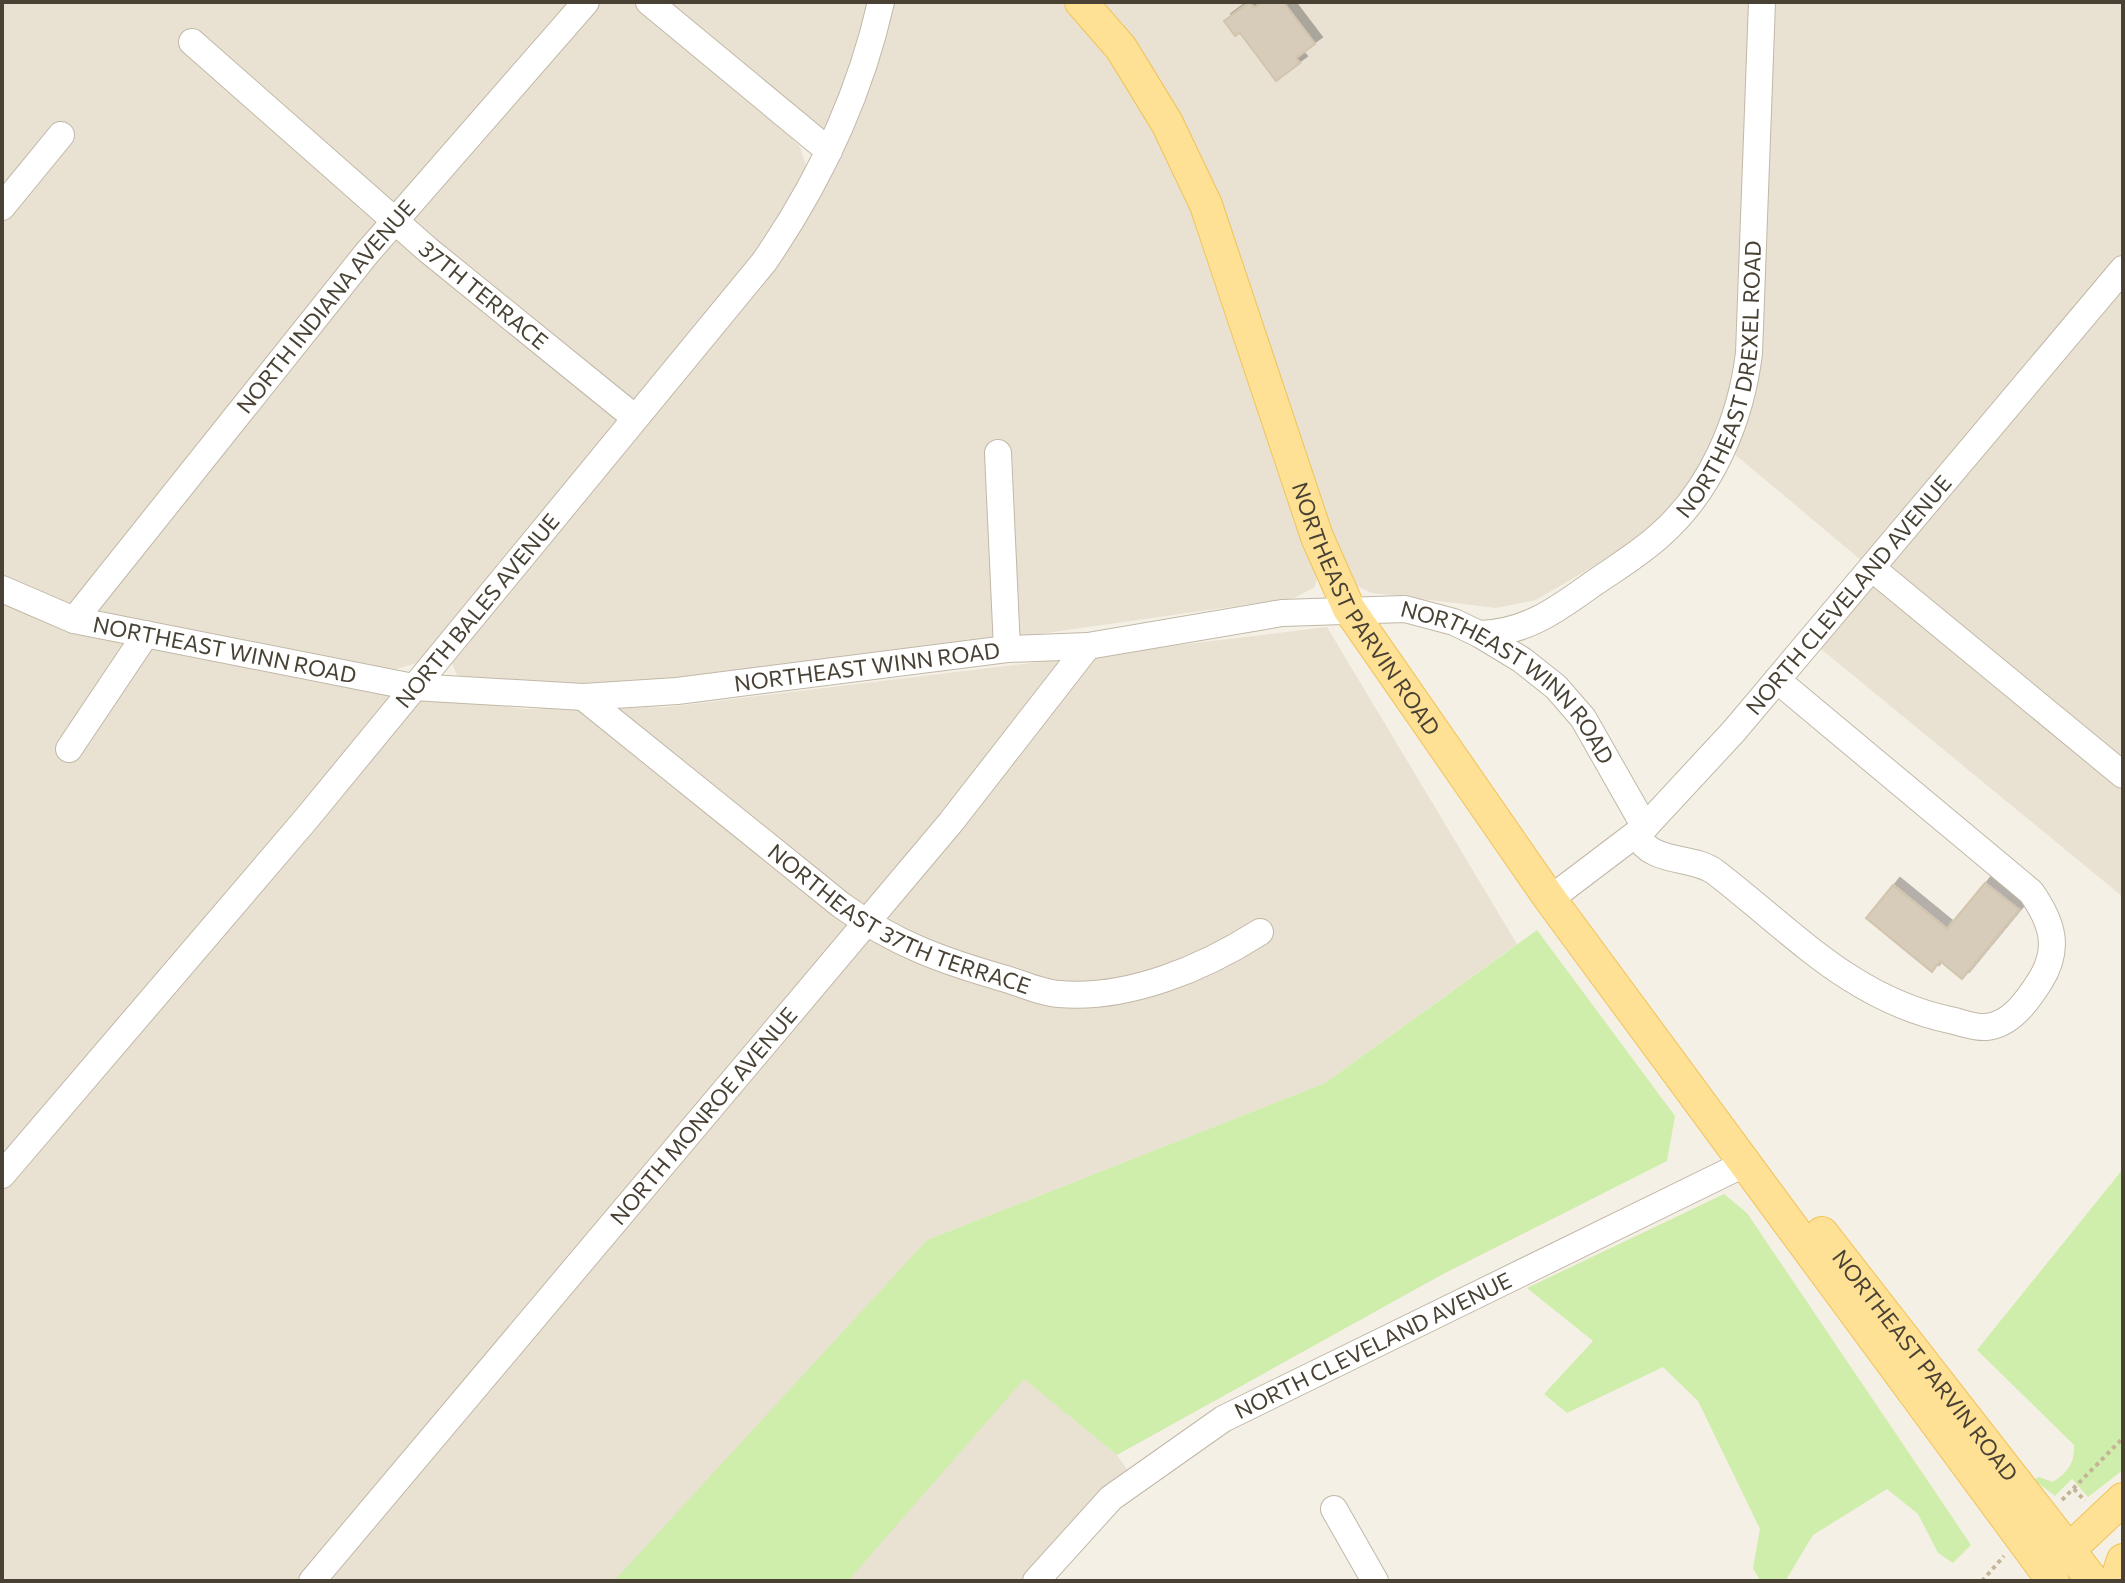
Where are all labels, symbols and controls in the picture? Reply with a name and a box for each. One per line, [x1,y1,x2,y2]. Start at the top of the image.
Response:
street label: NORTH INDIANA AVENUE [230,194,420,418]
street label: 37TH TERRACE [414,234,554,355]
street label: NORTHEAST DREXEL ROAD [1670,240,1766,523]
street label: NORTH CLEVELAND AVENUE [1740,469,1957,720]
street label: NORTHEAST PARVIN ROAD [1287,479,1446,740]
street label: NORTH BALES AVENUE [389,508,565,713]
street label: NORTHEAST WINN ROAD [1398,594,1620,769]
street label: NORTHEAST WINN ROAD [91,610,359,689]
street label: NORTHEAST WINN ROAD [732,636,1002,697]
street label: NORTHEAST 37TH TERRACE [763,838,1034,999]
street label: NORTH MONROE AVENUE [604,1001,802,1230]
street label: NORTHEAST PARVIN ROAD [1827,1244,2024,1486]
street label: NORTH CLEVELAND AVENUE [1230,1266,1516,1424]

